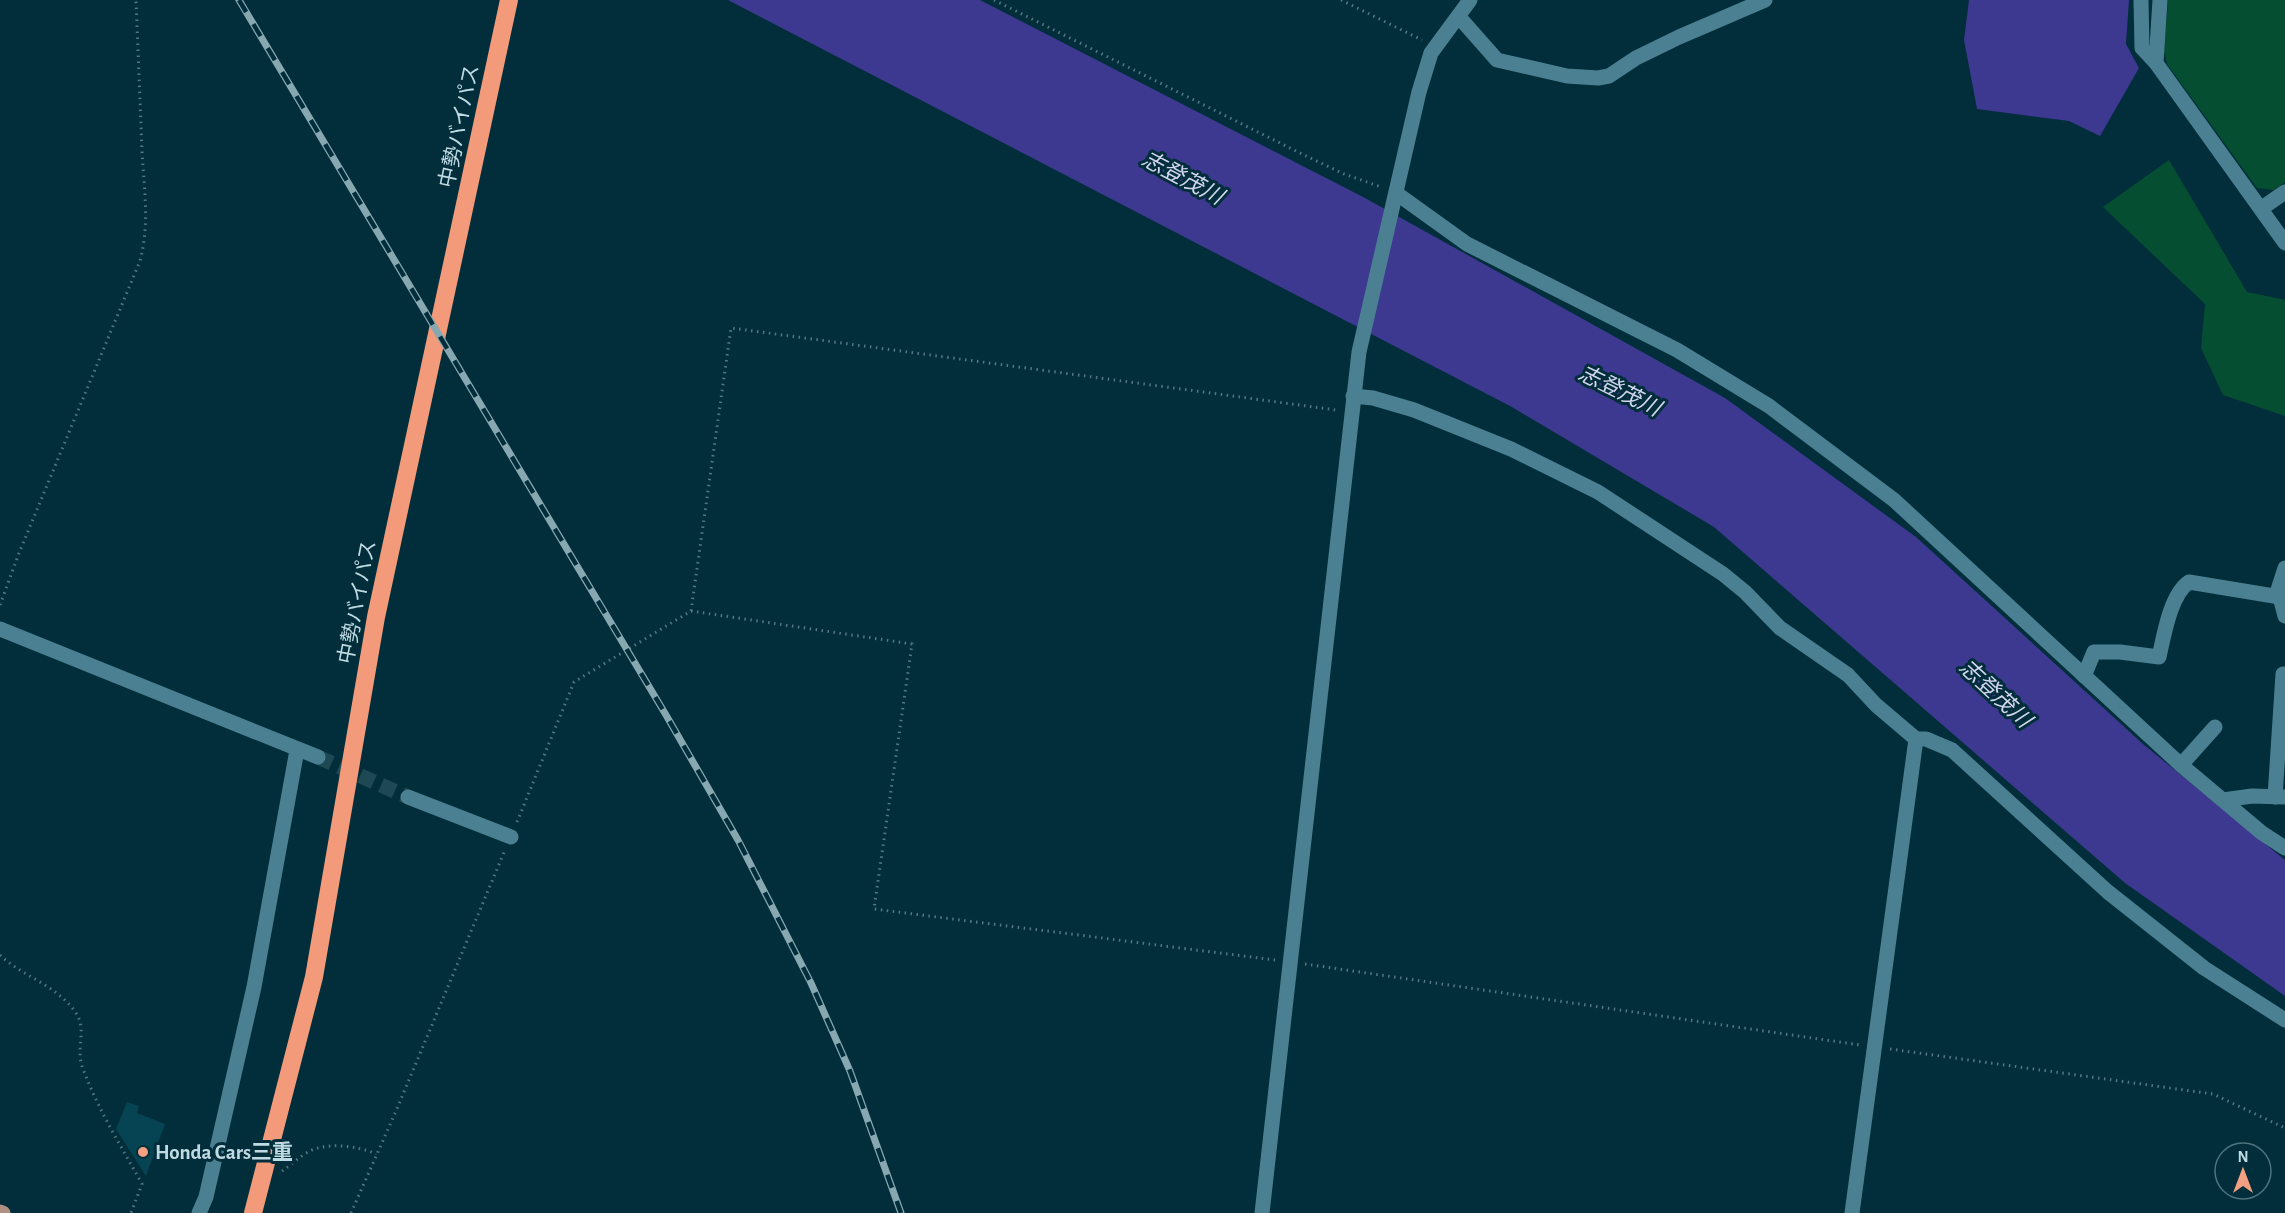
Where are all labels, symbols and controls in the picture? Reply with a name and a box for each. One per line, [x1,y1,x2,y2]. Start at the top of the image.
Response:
street label: 中勢バイパス [435,62,483,190]
water label: 志登茂川 [1139,147,1229,209]
water label: 志登茂川 [1575,361,1666,421]
street label: 中勢バイパス [334,538,380,666]
water label: 志登茂川 [1956,655,2037,733]
place label: Honda Cars三重 [155,1141,293,1163]
north arrow [2213,1141,2273,1201]
marker: Honda Cars三重 [136,1145,150,1159]
text: N [2237,1149,2249,1165]

